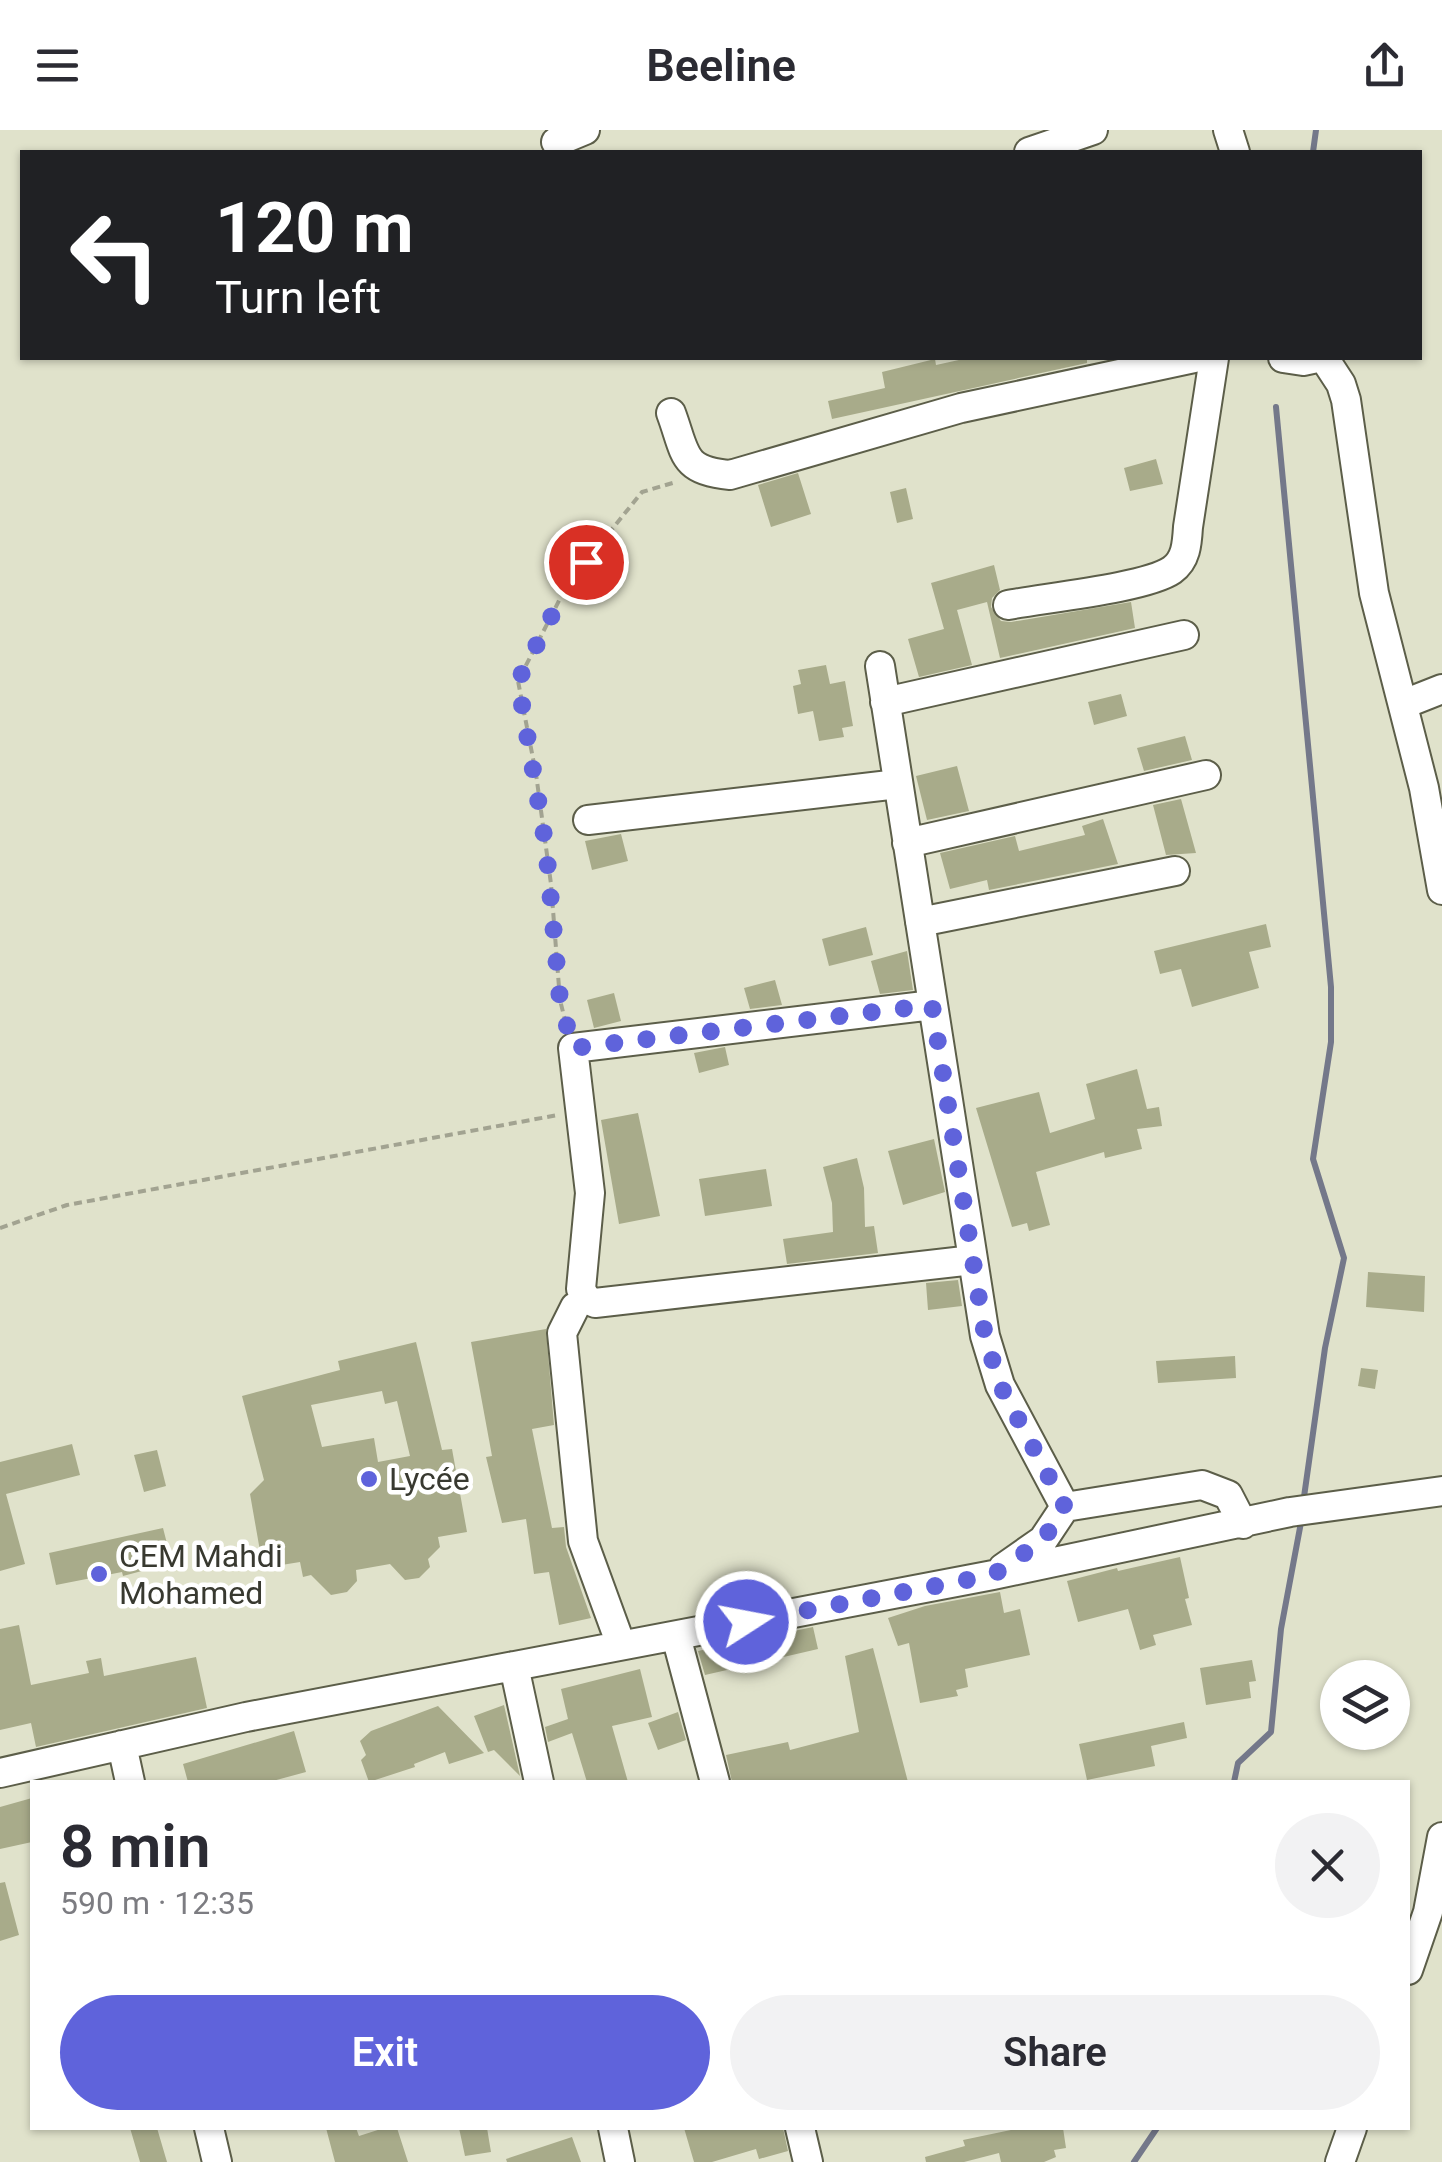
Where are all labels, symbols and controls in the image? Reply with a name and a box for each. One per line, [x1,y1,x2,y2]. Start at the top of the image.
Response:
icon: menu [30,38,85,93]
icon: share [1357,38,1412,93]
text: Beeline [646,39,796,92]
text: 120 m [215,187,414,269]
icon: left [50,190,180,320]
text: Turn left [215,271,381,324]
pin [544,520,629,605]
icon: arrive [559,535,614,590]
place label: Lycée [389,1460,470,1498]
marker: Lycée [358,1468,380,1490]
place label: CEM Mahdi Mohamed [119,1537,283,1612]
marker: CEM Mahdi Mohamed [88,1563,110,1585]
position arrow [694,1570,798,1674]
map controls [1320,1660,1410,1750]
button: layers [1320,1660,1410,1750]
text: 8 min [60,1811,210,1882]
button: close [1275,1813,1380,1918]
text: 590 m · 12:35 [60,1884,254,1922]
button: Exit [60,1995,710,2110]
button: Share [730,1995,1380,2110]

